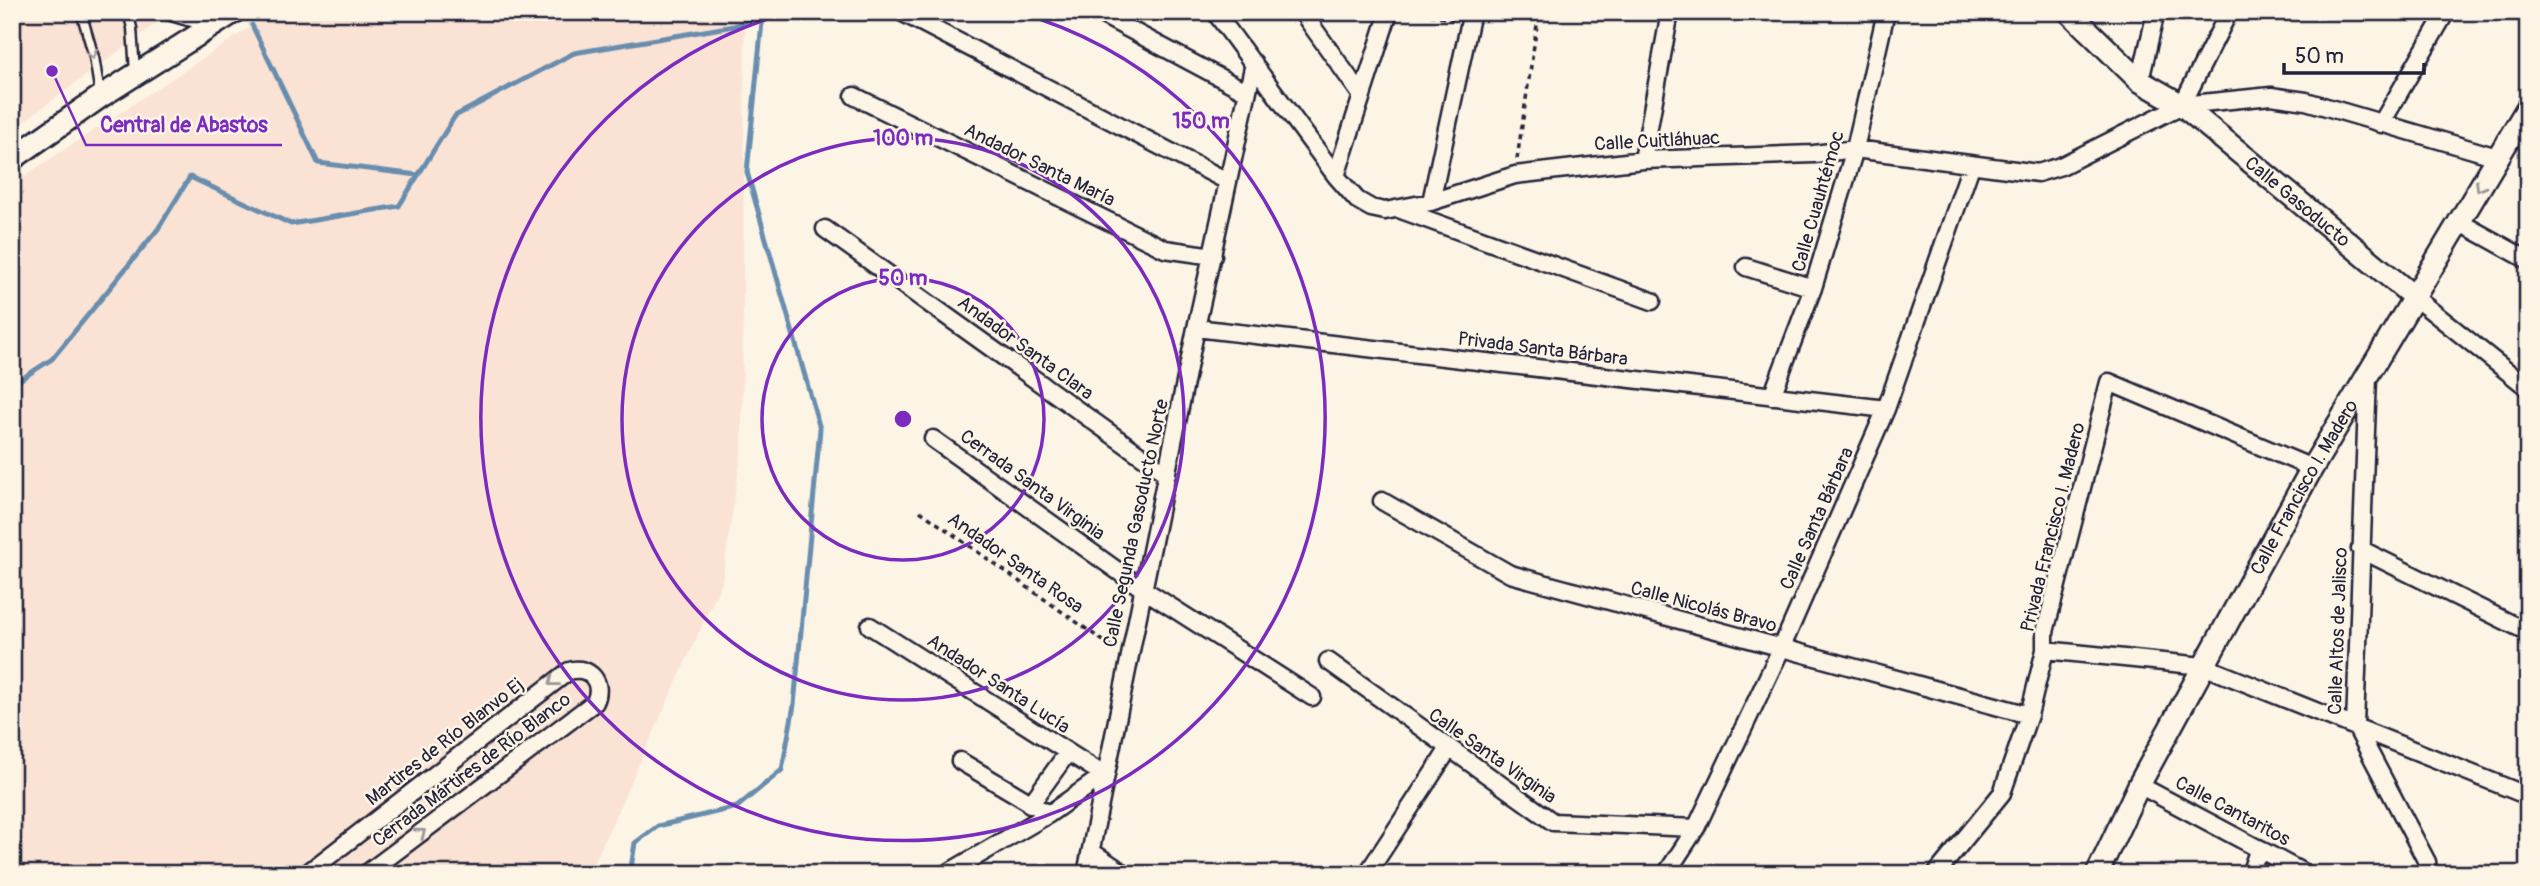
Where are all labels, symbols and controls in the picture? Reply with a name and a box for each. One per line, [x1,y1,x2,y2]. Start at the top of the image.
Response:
scale bar [2284,32,2424,76]
text: 50 m [2295,43,2344,70]
one-way arrow [84,48,99,60]
callout: Central de Abastos [86,103,282,145]
text: 150 m [1172,108,1230,135]
text: Central de Abastos [100,112,268,139]
street label: Andador Santa María [960,118,1119,212]
text: 100 m [873,125,933,152]
street label: Calle Cuitláhuac [1594,126,1721,156]
street label: Calle Cuauhtémoc [1786,128,1850,275]
street label: Calle Gasoducto [2240,151,2355,252]
one-way arrow [2475,179,2488,192]
text: 50 m [879,265,928,292]
street label: Andador Santa Clara [953,290,1098,405]
street label: Privada Santa Bárbara [1456,327,1629,371]
street label: Calle Francisco I. Madero [2245,395,2363,579]
street label: Calle Segunda Gasoducto Norte [1098,396,1174,650]
centre of rings [891,407,915,431]
street label: Privada Francisco I. Madero [2015,420,2091,634]
street label: Cerrada Santa Virginia [955,424,1110,546]
street label: Calle Santa Bárbara [1775,443,1859,594]
street label: Andador Santa Rosa [943,507,1088,619]
street label: Calle Altos de Jalisco [2323,547,2353,715]
street label: Calle Nicolás Bravo [1628,576,1779,638]
street label: Andador Santa Lucía [922,629,1075,739]
street label: Martires de Río Blanvo Ej [361,673,528,811]
one-way arrow [549,674,561,687]
street label: Cerrada Mártires de Río Blanco [368,687,576,852]
street label: Calle Santa Virginia [1424,703,1561,809]
street label: Calle Cantaritos [2171,771,2295,851]
one-way arrow [413,828,426,841]

